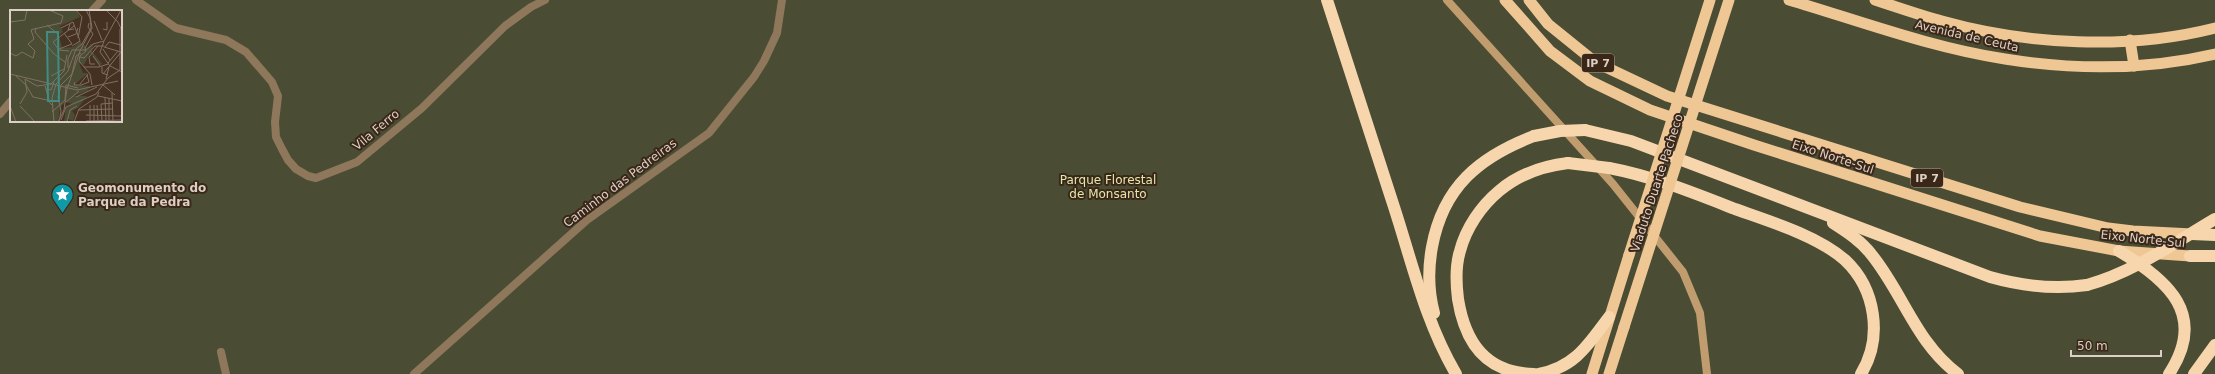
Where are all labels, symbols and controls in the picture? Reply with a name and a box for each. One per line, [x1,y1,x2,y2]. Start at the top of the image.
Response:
inset map [10,10,122,122]
street label: Avenida de Ceuta [1914,17,2020,55]
road number: IP 7 [1582,54,1614,72]
street label: Vila Ferro [350,107,402,153]
street label: Viaduto Duarte Pacheco [1628,112,1686,254]
street label: Caminho das Pedreiras [561,136,679,230]
street label: Eixo Norte-Sul [1790,137,1876,177]
road number: IP 7 [1911,169,1943,187]
park label: Parque Florestal de Monsanto [1060,173,1156,201]
place label: Geomonumento do Parque da Pedra [78,181,206,209]
place icon: Geomonumento do Parque da Pedra [49,182,75,215]
street label: Eixo Norte-Sul [2100,228,2186,250]
scale bar [2071,332,2161,358]
text: 50 m [2077,339,2108,353]

